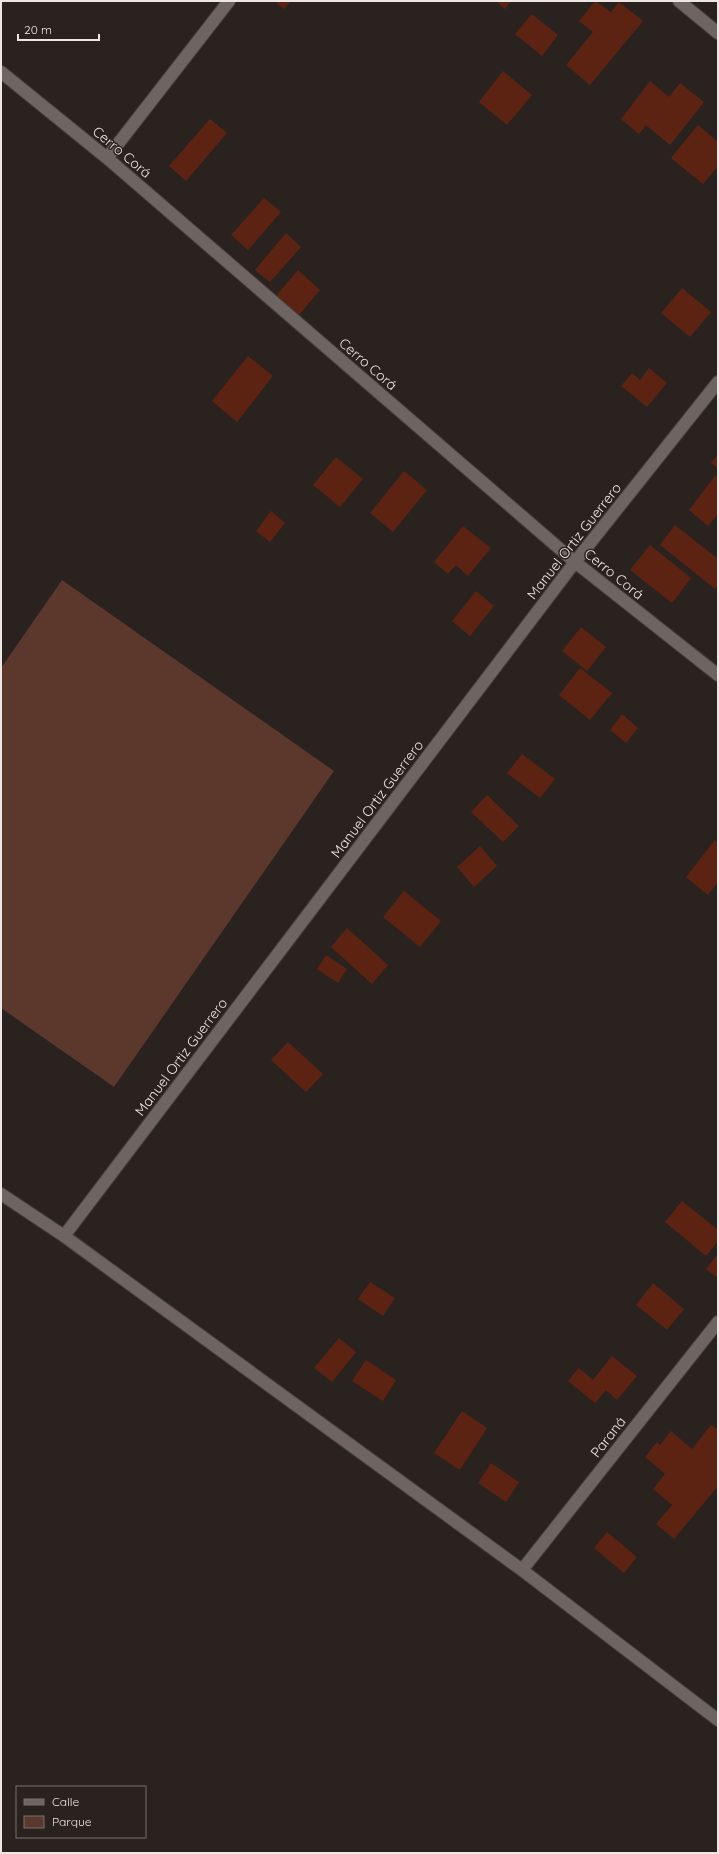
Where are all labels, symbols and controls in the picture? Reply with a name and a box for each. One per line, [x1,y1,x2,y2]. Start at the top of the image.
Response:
scale bar [18,16,99,42]
text: 20 m [24,22,52,37]
street label: Cerro Corá [89,122,155,182]
street label: Cerro Corá [335,334,401,394]
street label: Manuel Ortiz Guerrero [523,479,625,603]
street label: Cerro Corá [581,545,647,603]
street label: Manuel Ortiz Guerrero [327,736,427,862]
street label: Manuel Ortiz Guerrero [131,994,231,1120]
street label: Paraná [586,1413,630,1461]
legend [16,1786,146,1838]
text: Calle [52,1794,80,1809]
text: Parque [52,1814,92,1829]

